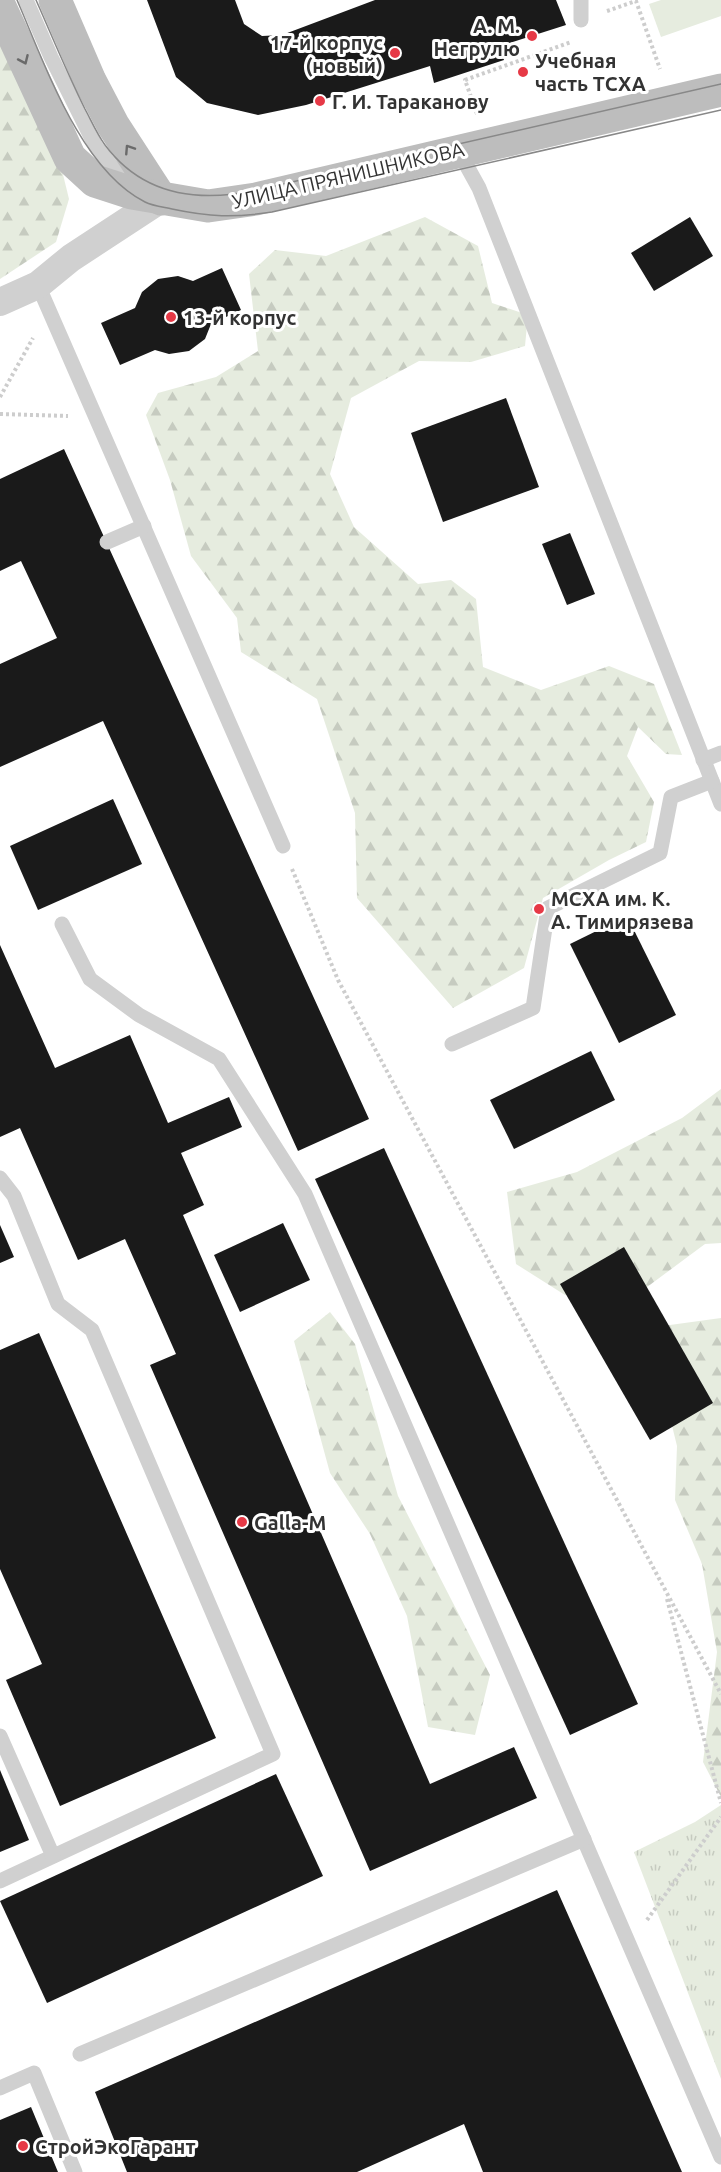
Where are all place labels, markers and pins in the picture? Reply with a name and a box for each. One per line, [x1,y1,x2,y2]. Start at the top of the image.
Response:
place label: А. М. Негрулю [434,14,520,60]
marker: А. М. Негрулю [525,29,539,43]
place label: 17-й корпус (новый) [270,31,383,77]
marker: 17-й корпус (новый) [388,46,402,60]
place label: Учебная часть ТСХА [535,49,646,95]
marker: Учебная часть ТСХА [516,65,530,79]
place label: Г. И. Тараканову [332,90,489,113]
marker: Г. И. Тараканову [313,94,327,108]
place label: 13-й корпус [183,306,296,329]
marker: 13-й корпус [164,310,178,324]
place label: МСХА им. К. А. Тимирязева [551,887,694,933]
marker: МСХА им. К. А. Тимирязева [532,902,546,916]
place label: Galla-M [254,1511,326,1534]
marker: Galla-M [235,1515,249,1529]
place label: СтройЭкоГарант [35,2135,196,2158]
marker: СтройЭкоГарант [16,2139,30,2153]

